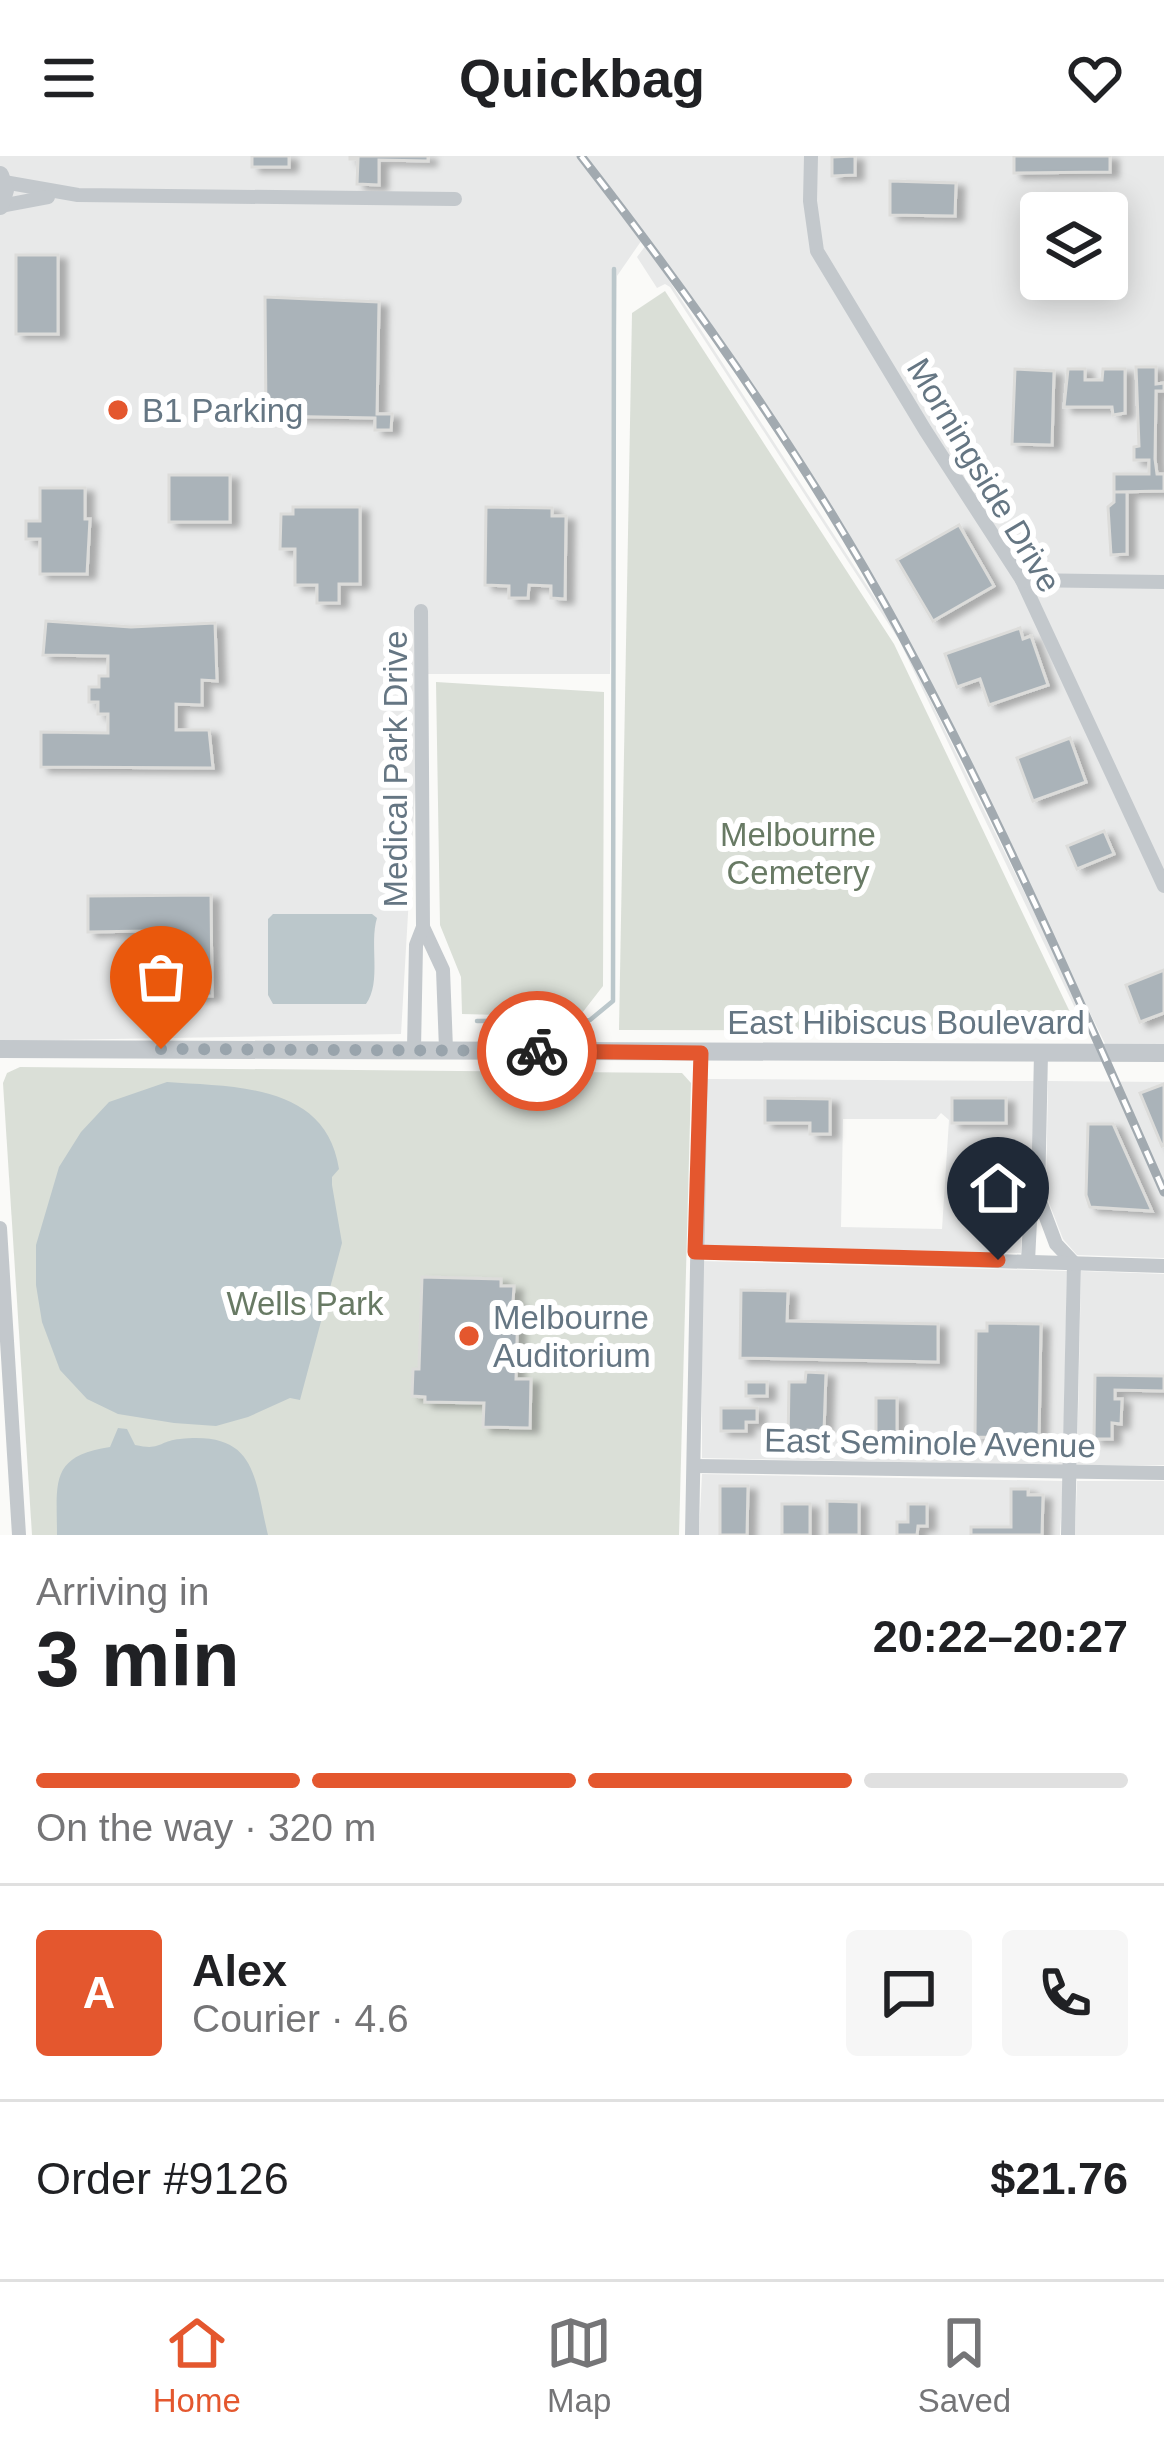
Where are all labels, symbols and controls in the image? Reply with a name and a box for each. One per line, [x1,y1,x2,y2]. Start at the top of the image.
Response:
icon: menu [36,45,102,111]
icon: heart [1062,45,1128,111]
text: Quickbag [459,48,705,108]
map controls [1020,192,1128,300]
button: layers [1020,192,1128,300]
street label: Morningside Drive [900,351,1068,599]
place label: B1 Parking [142,392,303,429]
marker: B1 Parking [105,397,131,423]
street label: Medical Park Drive [377,631,414,907]
park label: Melbourne Cemetery [720,816,876,891]
pin [110,926,212,1049]
icon: bag [128,944,194,1010]
courier [477,991,597,1111]
street label: East Hibiscus Boulevard [727,1004,1085,1041]
icon: bike [504,1018,570,1084]
pin [947,1137,1049,1260]
icon: home [965,1155,1031,1221]
park label: Wells Park [226,1285,384,1322]
place label: Melbourne Auditorium [493,1299,651,1374]
marker: Melbourne Auditorium [456,1323,482,1349]
street label: East Seminole Avenue [764,1422,1096,1464]
text: Arriving in [36,1570,209,1613]
text: 20:22–20:27 [873,1611,1128,1662]
text: 3 min [36,1615,240,1703]
text: On the way · 320 m [36,1806,376,1849]
button: chat [846,1930,972,2056]
button: phone [1002,1930,1128,2056]
text: Alex [192,1945,287,1996]
text: A [83,1967,115,2018]
text: Courier · 4.6 [192,1997,409,2040]
text: Order #9126 [36,2153,289,2204]
text: $21.76 [990,2153,1128,2204]
tab: Home [153,2310,241,2420]
tab: Map [546,2310,612,2420]
tab: Saved [918,2310,1011,2420]

